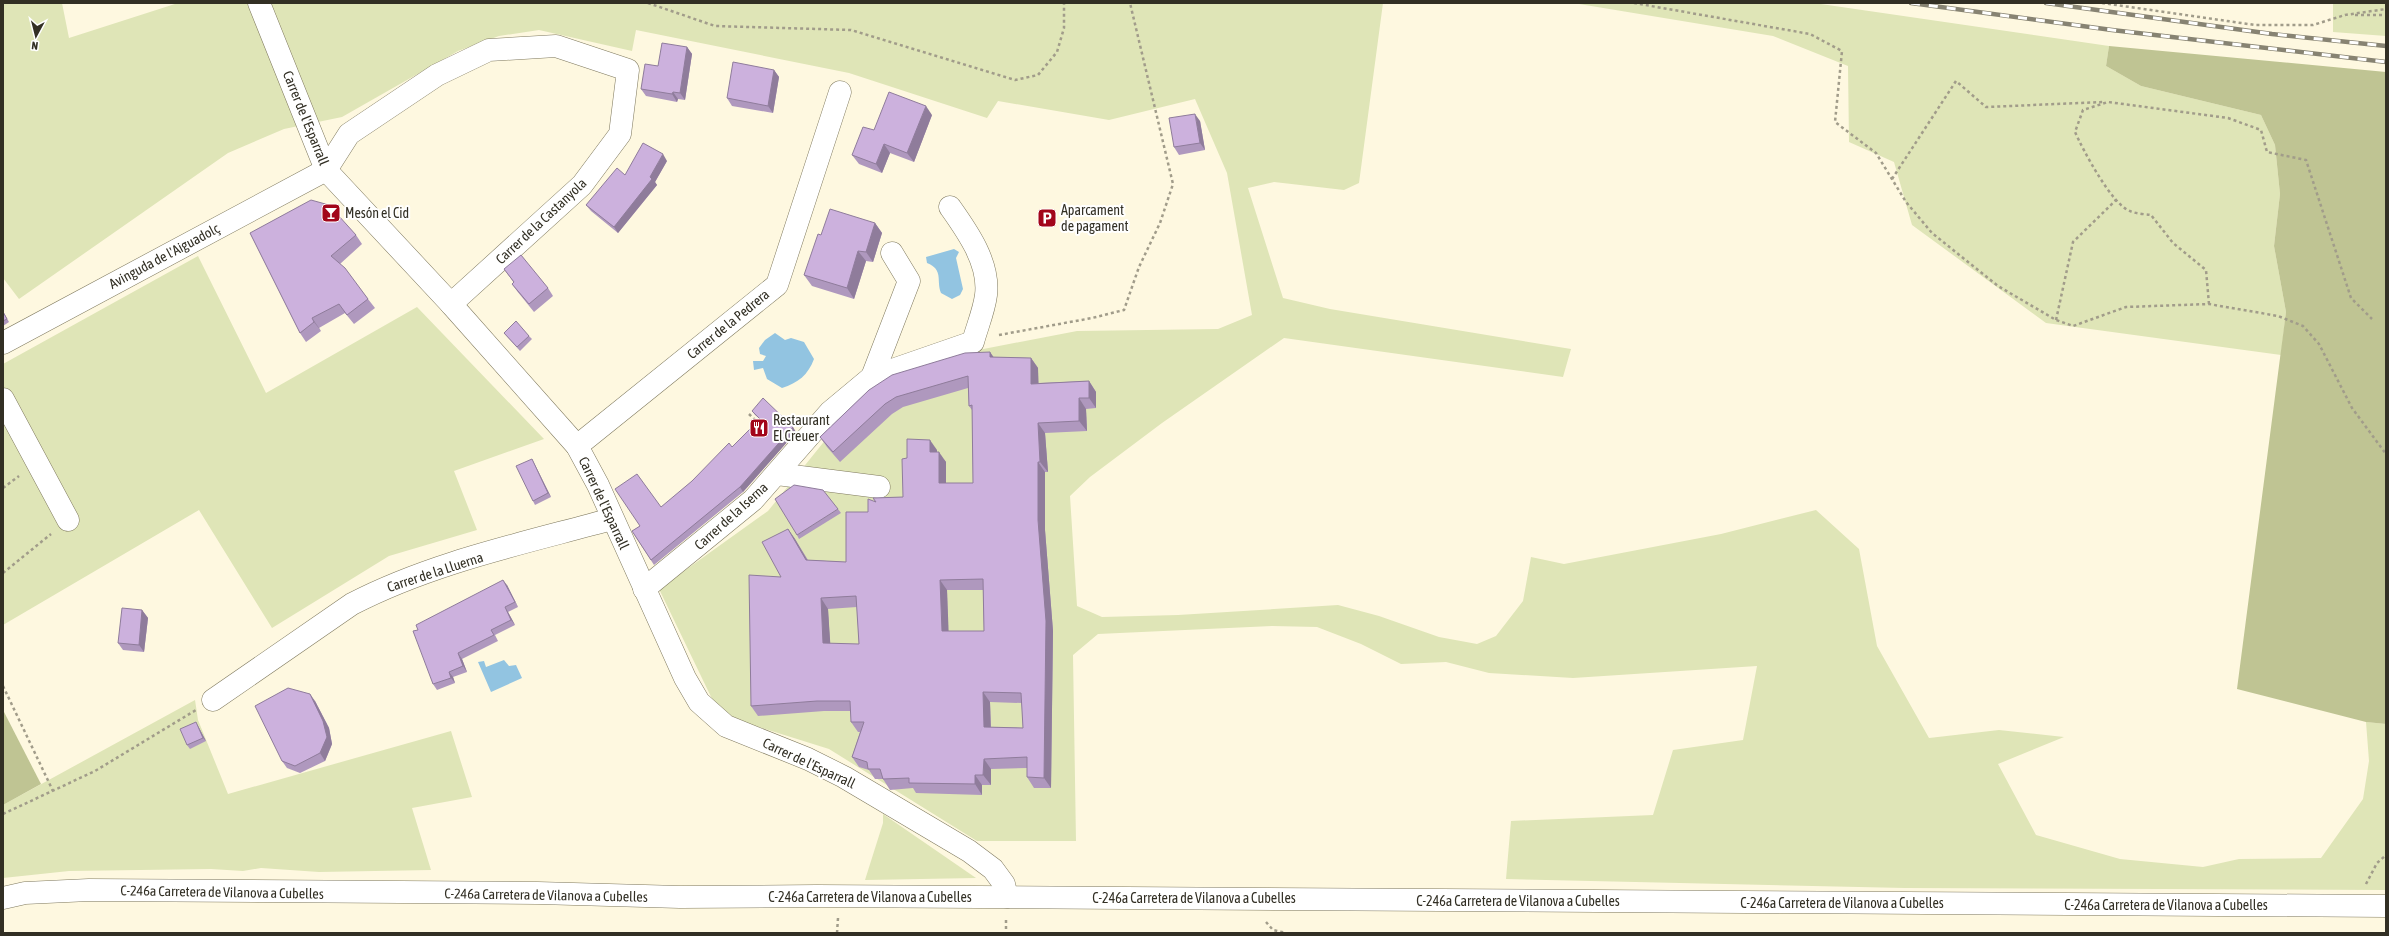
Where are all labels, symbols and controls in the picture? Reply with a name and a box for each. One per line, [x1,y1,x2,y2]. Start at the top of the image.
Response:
north arrow [16,16,56,56]
text: N [31,40,39,52]
street label: Carrer de l'Esparrall [280,68,332,168]
street label: Carrer de la Castanyola [492,175,590,267]
bar icon: Mesón el Cid [320,202,342,224]
place label: Aparcament de pagament [1061,202,1129,234]
place label: Mesón el Cid [345,205,409,221]
parking icon: Aparcament de pagament [1036,207,1058,229]
street label: Avinguda de l'Aiguadolç [106,220,223,292]
street label: Carrer de la Pedrera [684,286,772,362]
place label: Restaurant El Creuer [773,412,830,444]
restaurant icon: Restaurant El Creuer [748,417,770,439]
street label: Carrer de l'Esparrall [576,454,633,552]
street label: Carrer de la Iserna [691,479,771,553]
street label: Carrer de la Lluerna [385,549,485,595]
street label: Carrer de l'Esparrall [760,735,858,792]
street label: C-246a Carretera de Vilanova a Cubelles [120,882,324,902]
street label: C-246a Carretera de Vilanova a Cubelles [444,885,648,905]
street label: C-246a Carretera de Vilanova a Cubelles [768,889,972,905]
street label: C-246a Carretera de Vilanova a Cubelles [1092,890,1296,906]
street label: C-246a Carretera de Vilanova a Cubelles [1416,893,1620,909]
street label: C-246a Carretera de Vilanova a Cubelles [1740,895,1944,911]
street label: C-246a Carretera de Vilanova a Cubelles [2064,897,2268,913]

